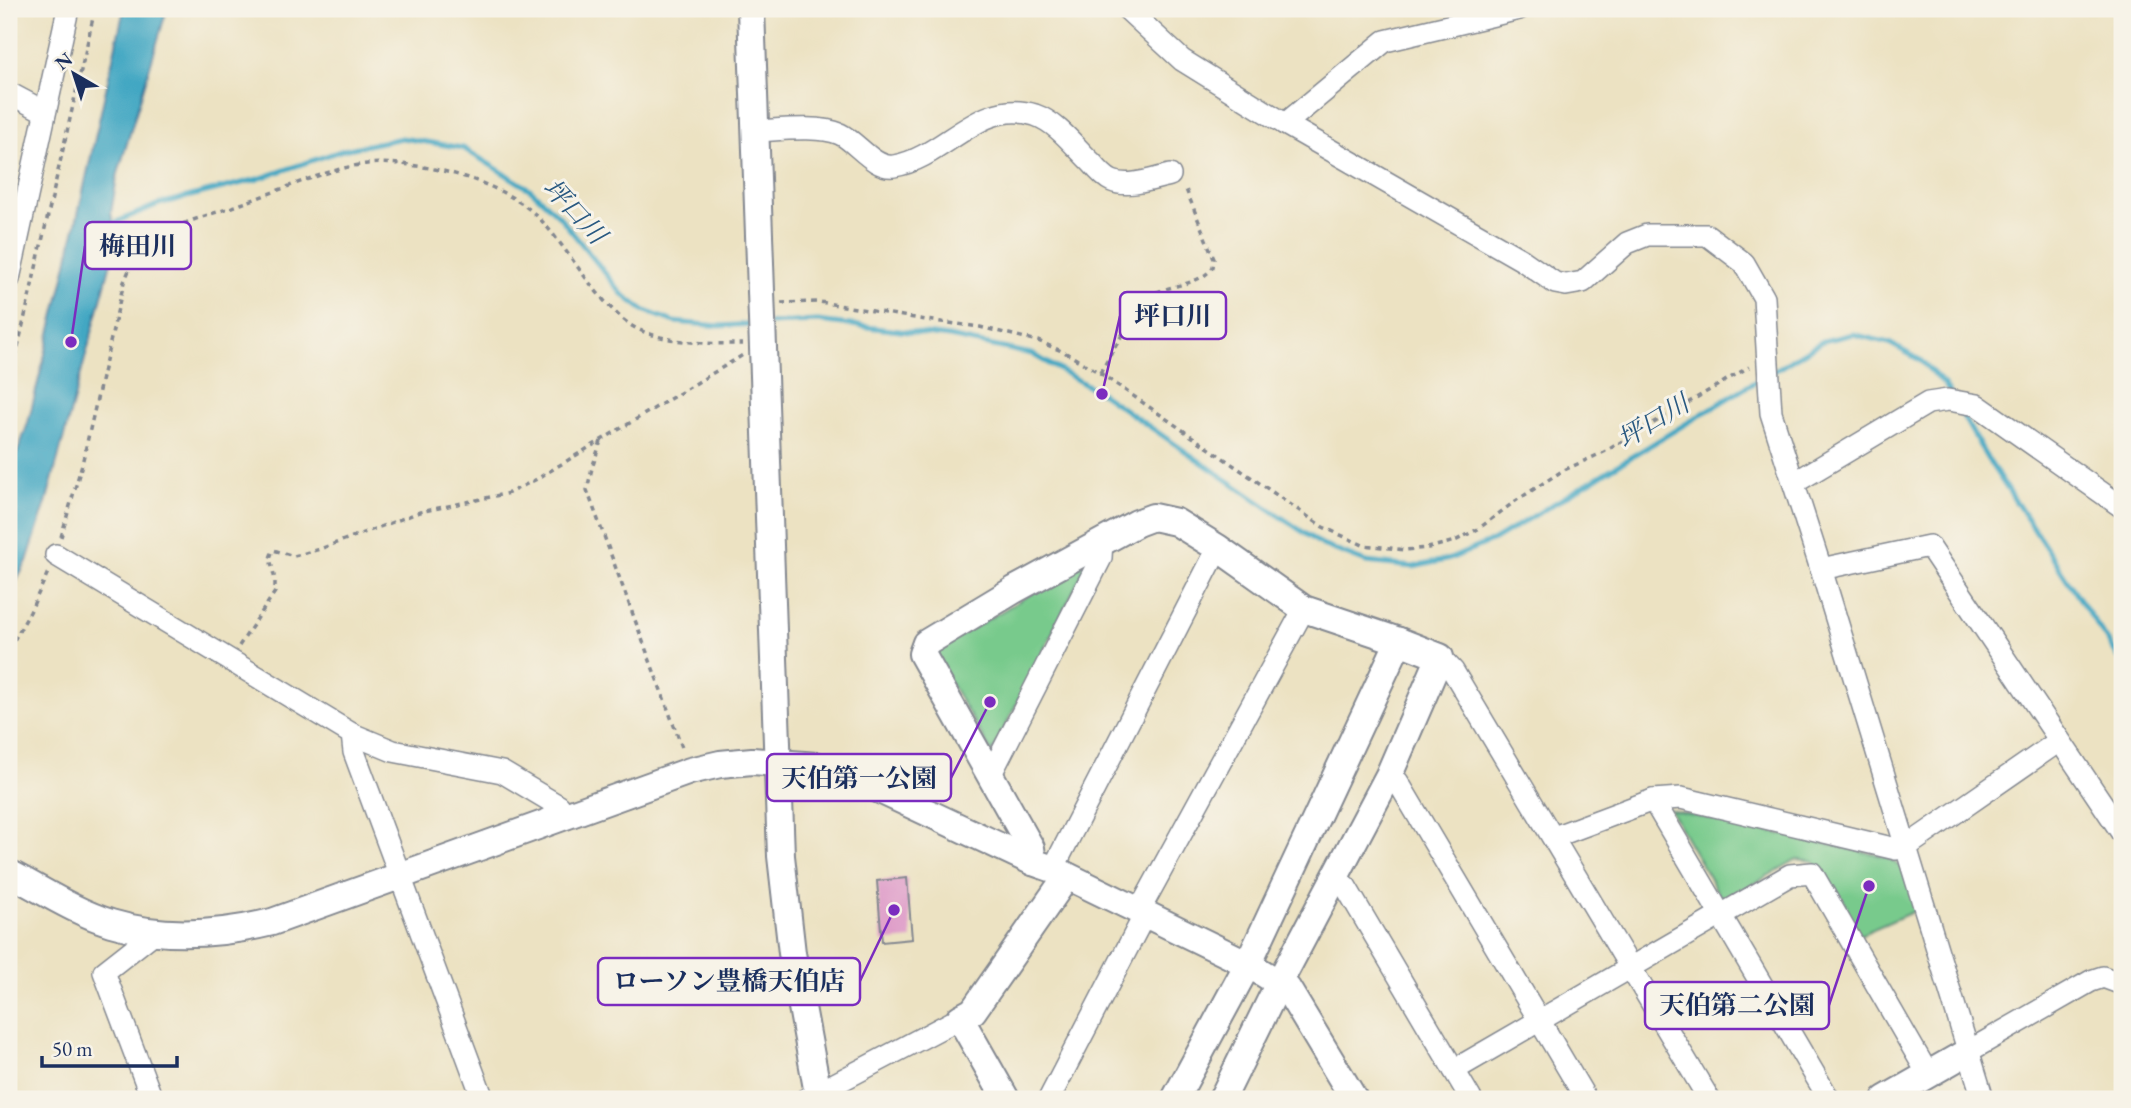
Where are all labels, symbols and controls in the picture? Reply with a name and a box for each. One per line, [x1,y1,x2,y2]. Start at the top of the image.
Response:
north arrow [38,38,108,108]
text: N [50,46,78,76]
water label: 坪口川 [536,171,616,253]
callout: 梅田川 [85,222,191,269]
text: 梅田川 [99,229,177,263]
callout: 坪口川 [1120,292,1226,339]
text: 坪口川 [1134,299,1212,333]
water label: 坪口川 [1611,385,1698,456]
callout: 天伯第一公園 [767,754,951,801]
text: 天伯第一公園 [781,761,937,795]
callout: ローソン豊橋天伯店 [598,958,860,1005]
text: ローソン豊橋天伯店 [613,964,845,998]
callout: 天伯第二公園 [1645,982,1829,1029]
text: 天伯第二公園 [1659,988,1815,1022]
scale bar [42,1024,177,1068]
text: 50 m [52,1035,93,1062]

